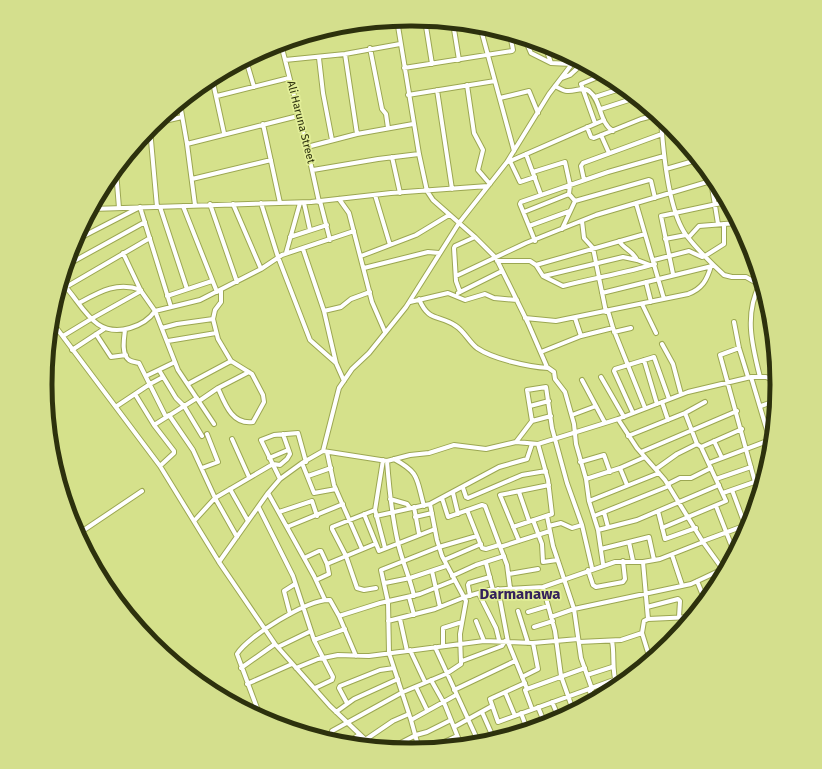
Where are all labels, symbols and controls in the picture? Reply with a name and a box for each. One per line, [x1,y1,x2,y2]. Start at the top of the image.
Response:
street label: Ali Haruna Street [284,79,318,165]
district label: Darmanawa [480,585,560,603]

